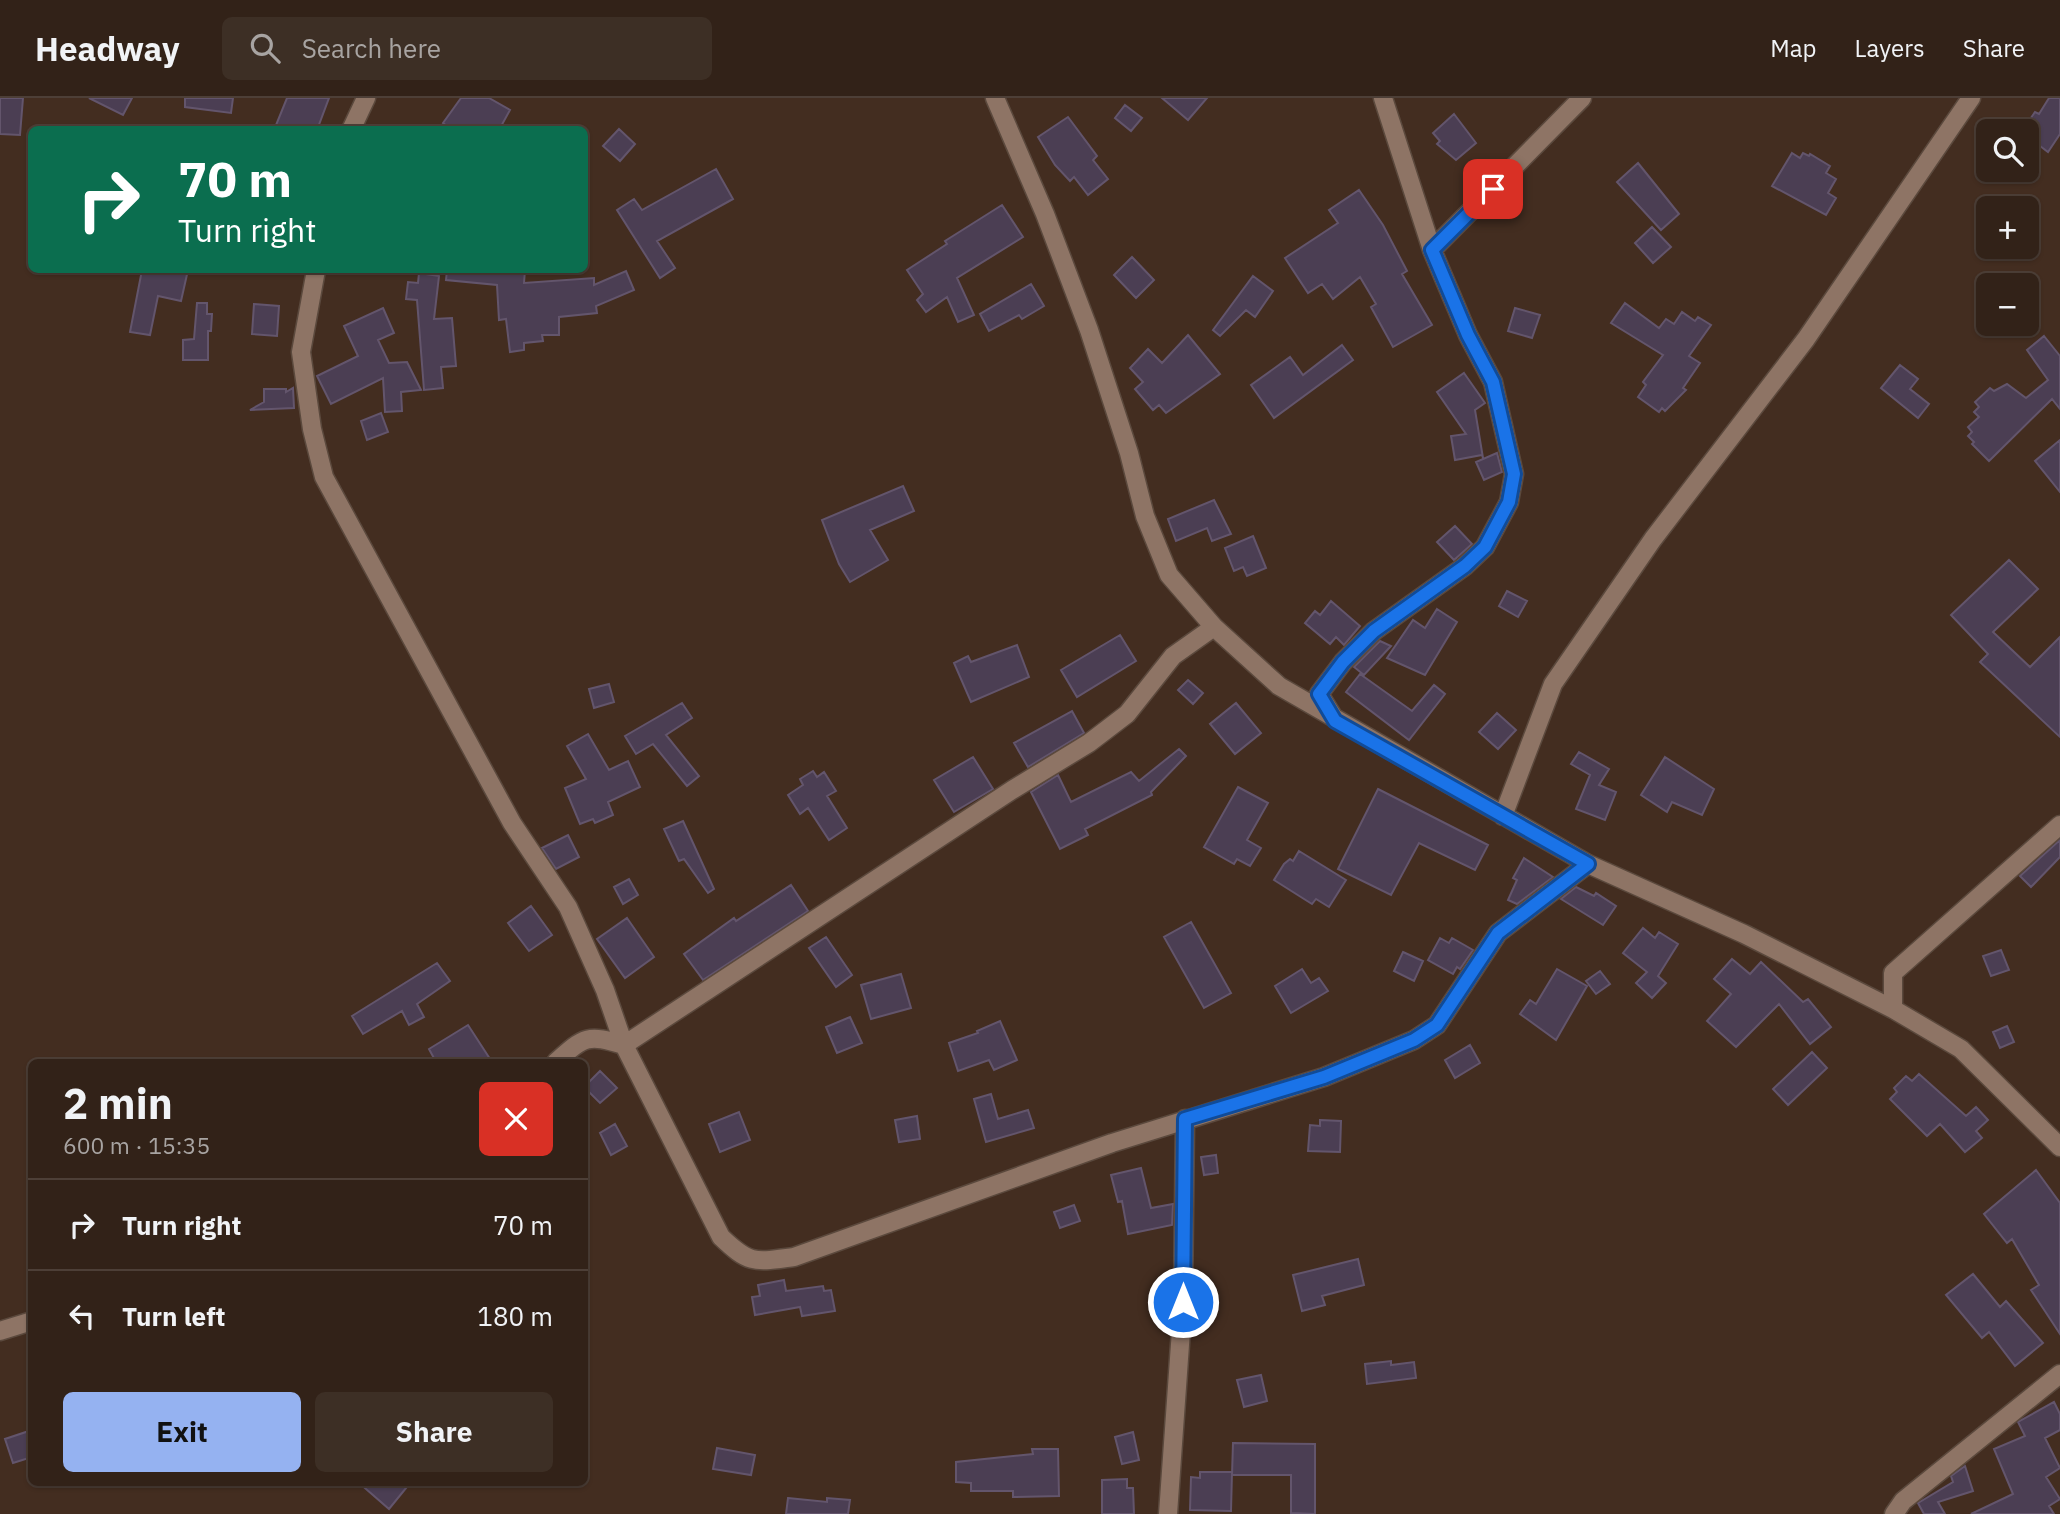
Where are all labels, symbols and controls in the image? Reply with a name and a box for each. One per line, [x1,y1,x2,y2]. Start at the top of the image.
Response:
search box [222,17,712,80]
text: Headway [35,27,180,70]
icon: search [246,29,284,67]
text: Search here [302,31,441,65]
text: Map [1770,32,1817,64]
text: Layers [1855,32,1925,64]
text: Share [1963,32,2025,64]
map controls [1976,119,2039,336]
button: search [1976,119,2039,182]
text: 70 m [178,147,292,210]
icon: right [63,154,154,245]
pin [1463,159,1523,219]
icon: arrive [1474,170,1512,208]
button: + [1976,196,2039,259]
text: Turn right [178,209,316,251]
button: − [1976,273,2039,336]
text: 2 min [63,1076,173,1131]
button: close [479,1082,553,1156]
text: 600 m · 15:35 [63,1130,210,1160]
icon: right [63,1206,101,1244]
text: Turn right [122,1208,241,1242]
text: 70 m [493,1208,553,1242]
position arrow [1146,1265,1220,1339]
icon: left [63,1297,101,1335]
text: Turn left [122,1299,225,1333]
text: 180 m [477,1299,553,1333]
button: Exit [63,1392,301,1472]
button: Share [315,1392,553,1472]

